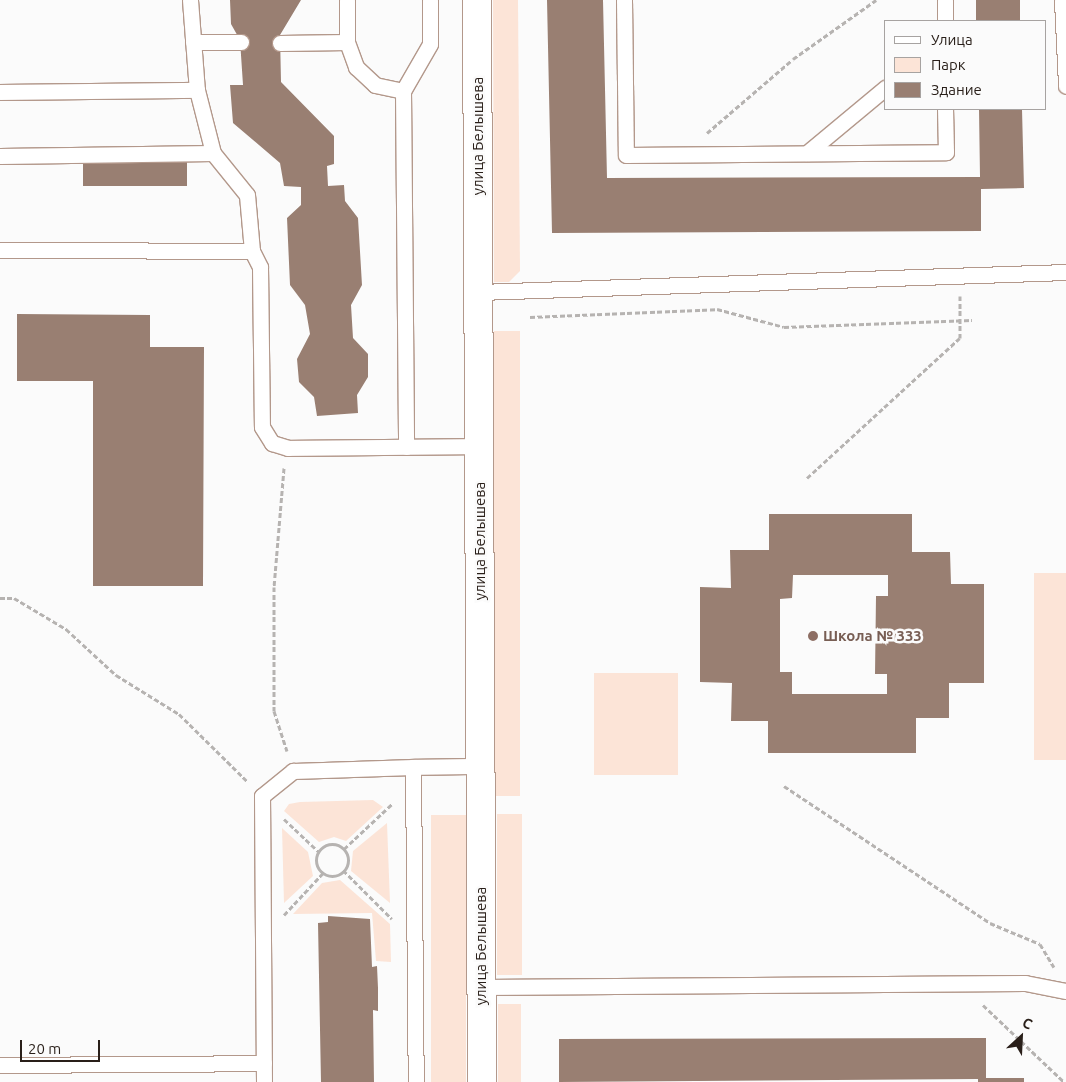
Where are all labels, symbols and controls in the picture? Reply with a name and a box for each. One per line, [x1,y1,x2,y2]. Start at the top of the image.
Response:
legend [884,20,1046,110]
text: Улица [931,31,973,48]
text: Парк [931,56,966,73]
street label: улица Белышева [469,77,487,195]
text: Здание [931,81,982,98]
street label: улица Белышева [471,482,489,600]
place label: Школа № 333 [823,627,922,645]
marker: Школа № 333 [807,630,819,642]
street label: улица Белышева [472,887,490,1005]
north arrow [996,1012,1046,1062]
text: С [1020,1014,1035,1033]
scale bar [22,1030,102,1062]
text: 20 m [28,1040,61,1057]

